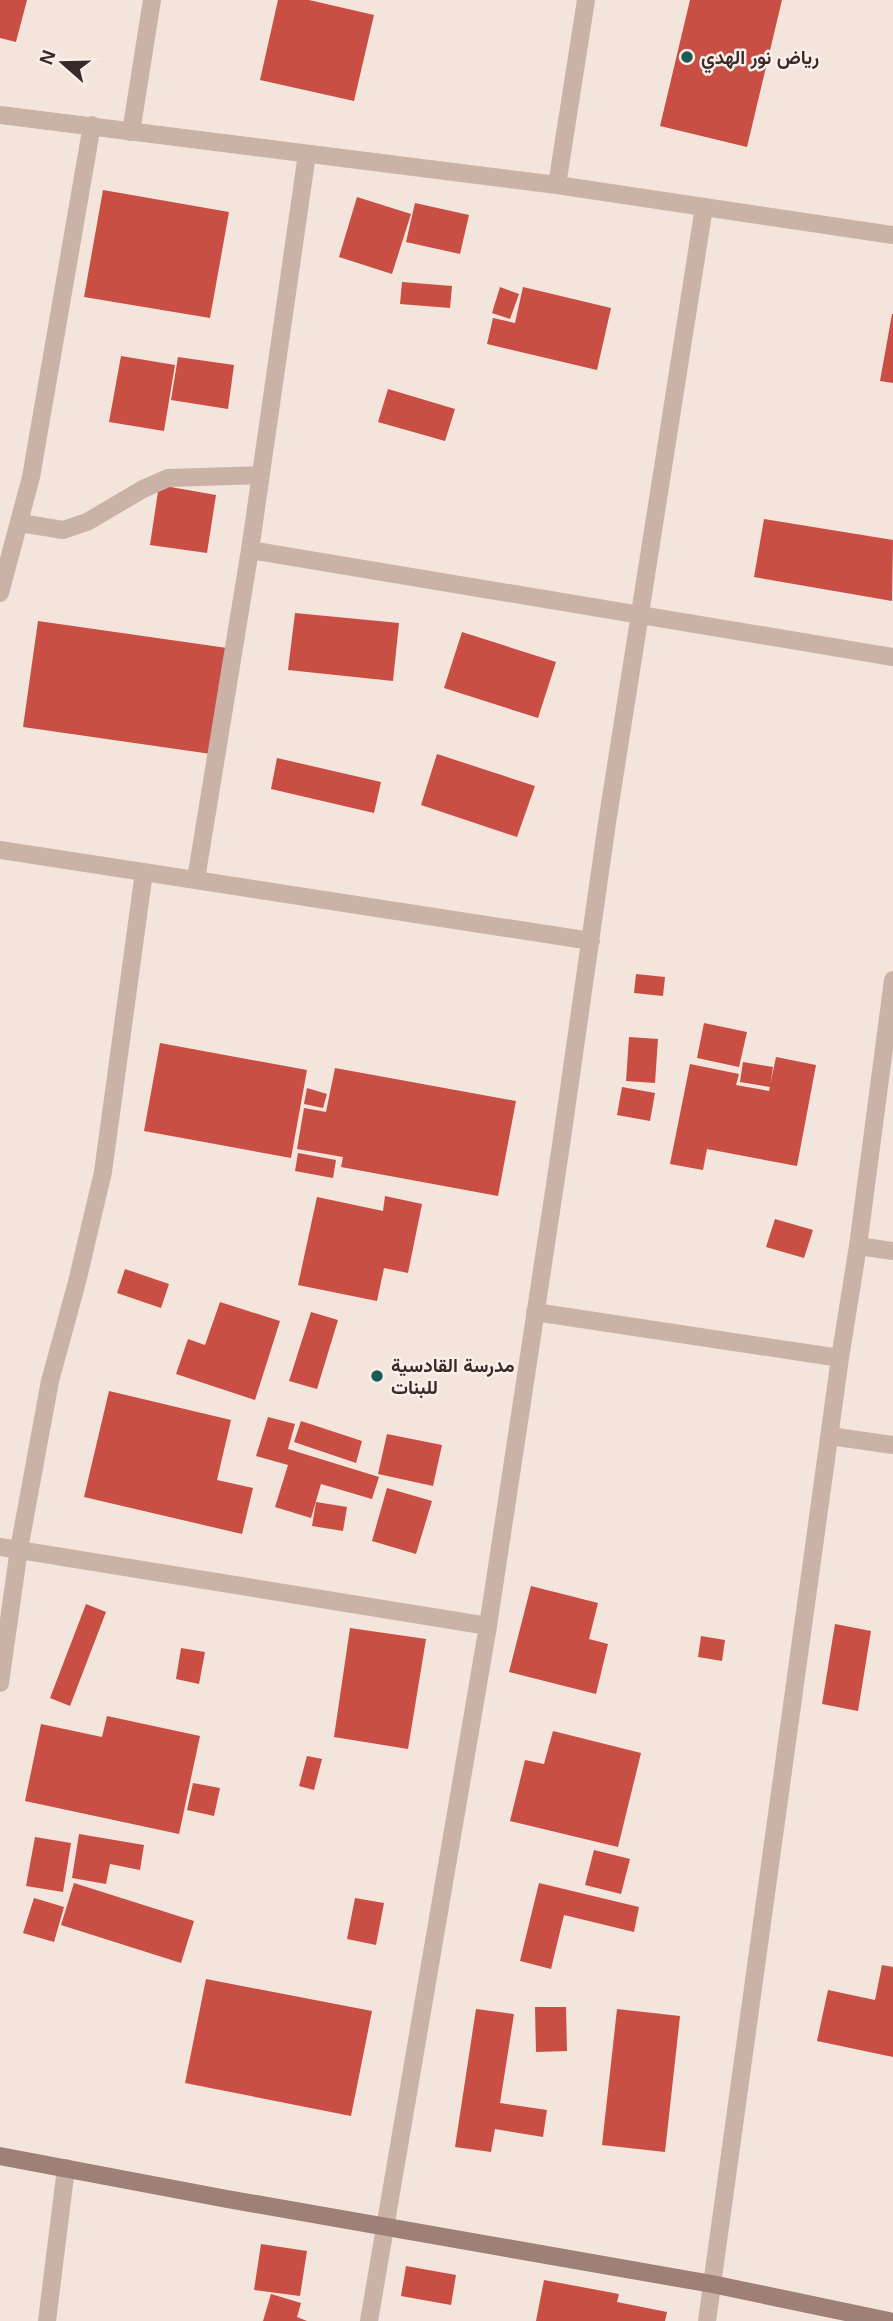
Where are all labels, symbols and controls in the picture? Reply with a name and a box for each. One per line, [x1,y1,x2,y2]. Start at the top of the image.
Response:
north arrow [28,28,98,98]
text: N [35,47,60,67]
place label: رياض نور الهدي [701,47,819,74]
marker: رياض نور الهدي [679,49,695,65]
place label: مدرسة القادسية للبنات [391,1355,515,1399]
marker: مدرسة القادسية للبنات [369,1368,385,1384]

